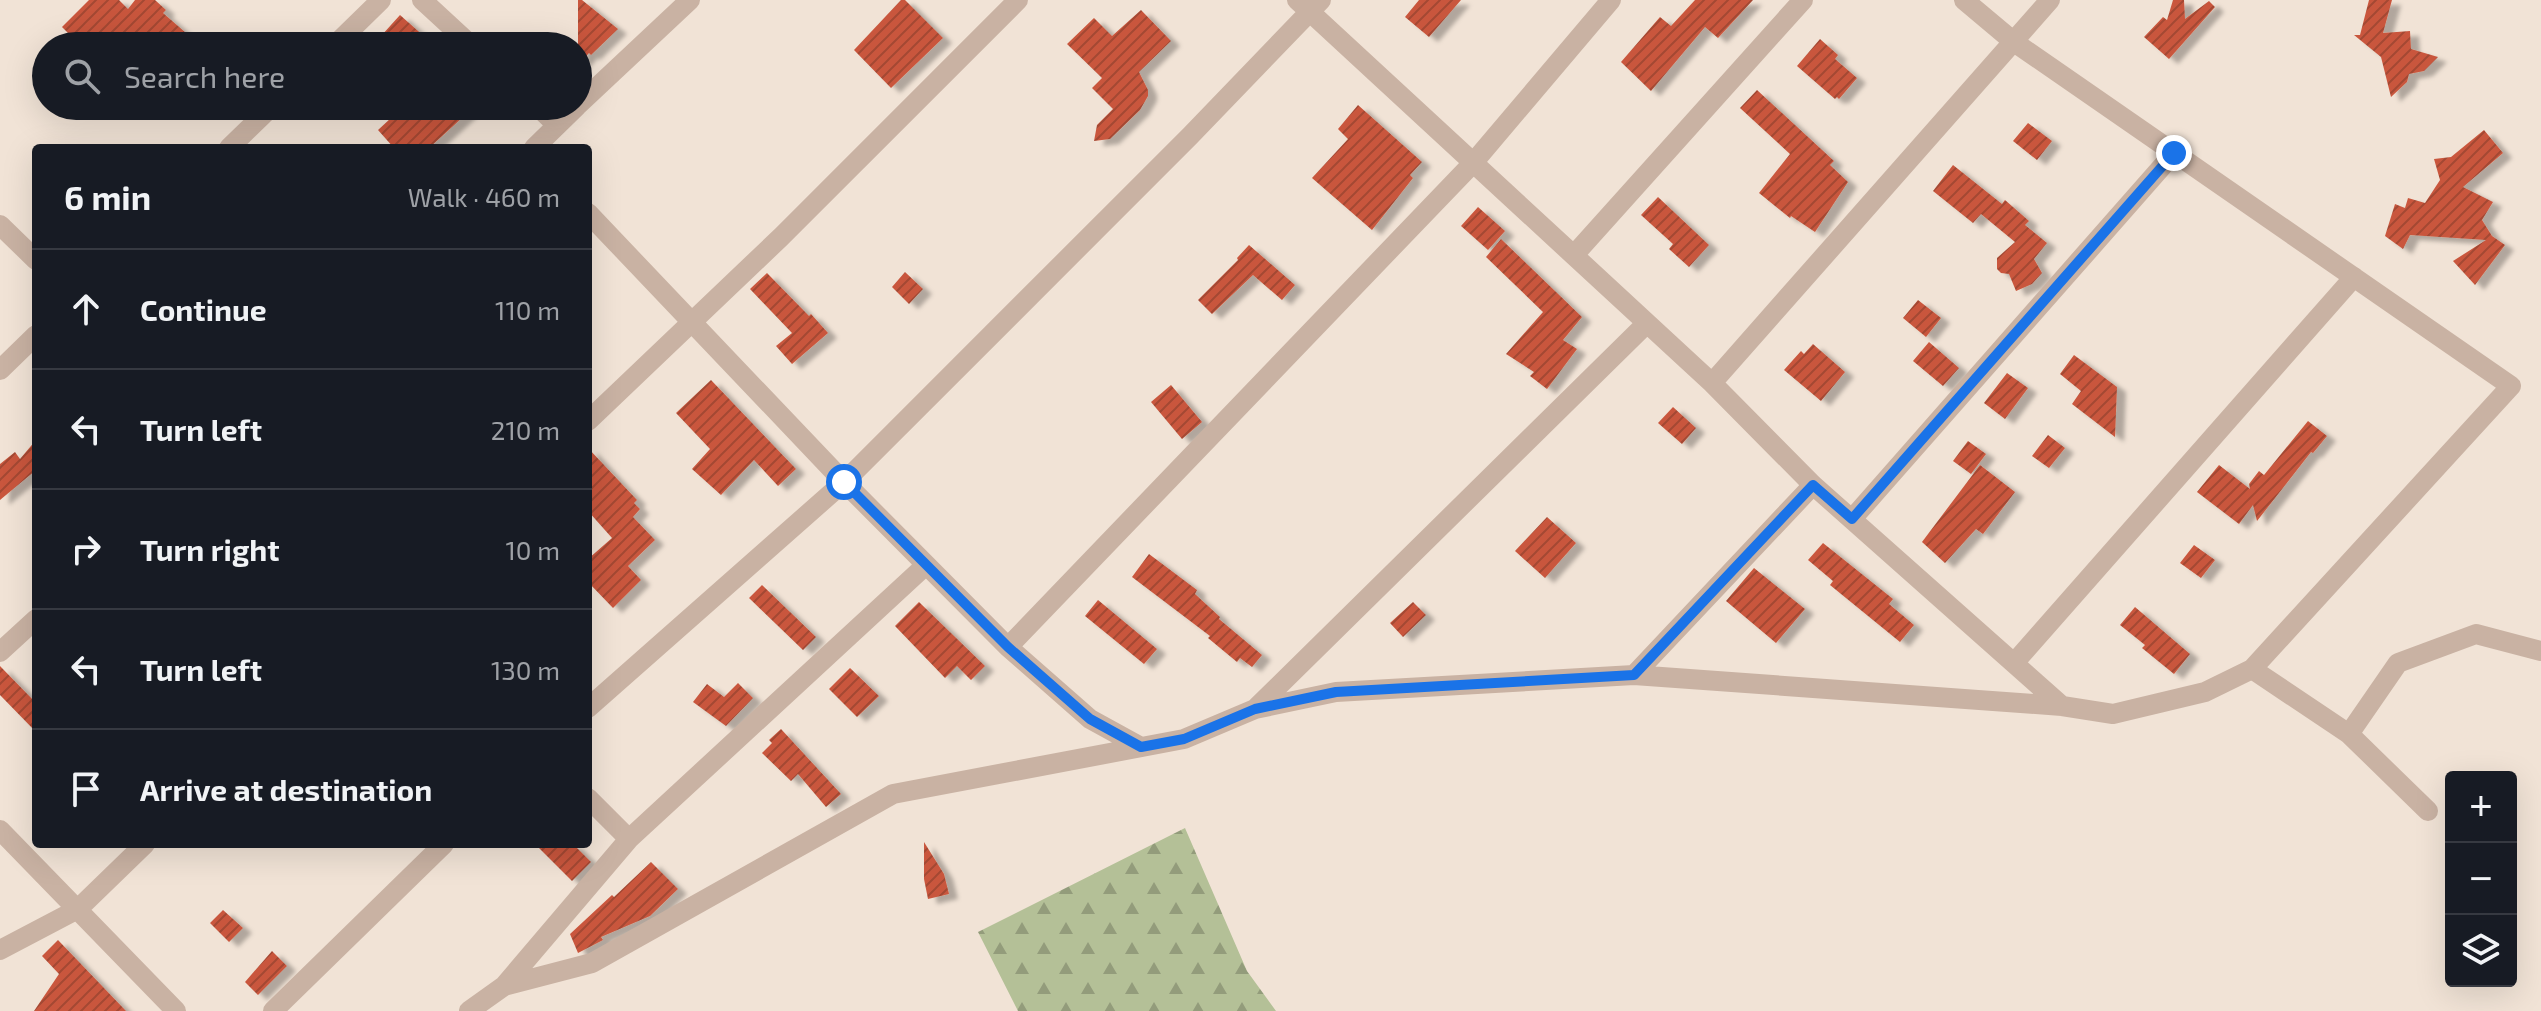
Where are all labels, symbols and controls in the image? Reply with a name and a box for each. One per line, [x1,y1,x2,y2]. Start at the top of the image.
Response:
search box [32,32,592,120]
icon: search [60,54,104,98]
text: Search here [124,58,285,94]
route end [2156,135,2192,171]
text: 6 min [64,176,151,217]
text: Walk · 460 m [408,181,560,212]
icon: ahead [64,287,108,331]
text: Continue [140,291,267,327]
text: 110 m [495,294,560,325]
icon: left [64,407,108,451]
text: Turn left [140,411,262,447]
text: 210 m [491,414,560,445]
route start [826,464,862,500]
icon: right [64,527,108,571]
text: Turn right [140,531,280,567]
text: 10 m [505,534,560,565]
icon: left [64,647,108,691]
text: Turn left [140,651,262,687]
text: 130 m [491,654,560,685]
icon: arrive [64,767,108,811]
text: Arrive at destination [140,771,432,807]
map controls [2445,771,2517,987]
button: + [2445,771,2517,843]
button: − [2445,843,2517,915]
button: layers [2445,915,2517,987]

